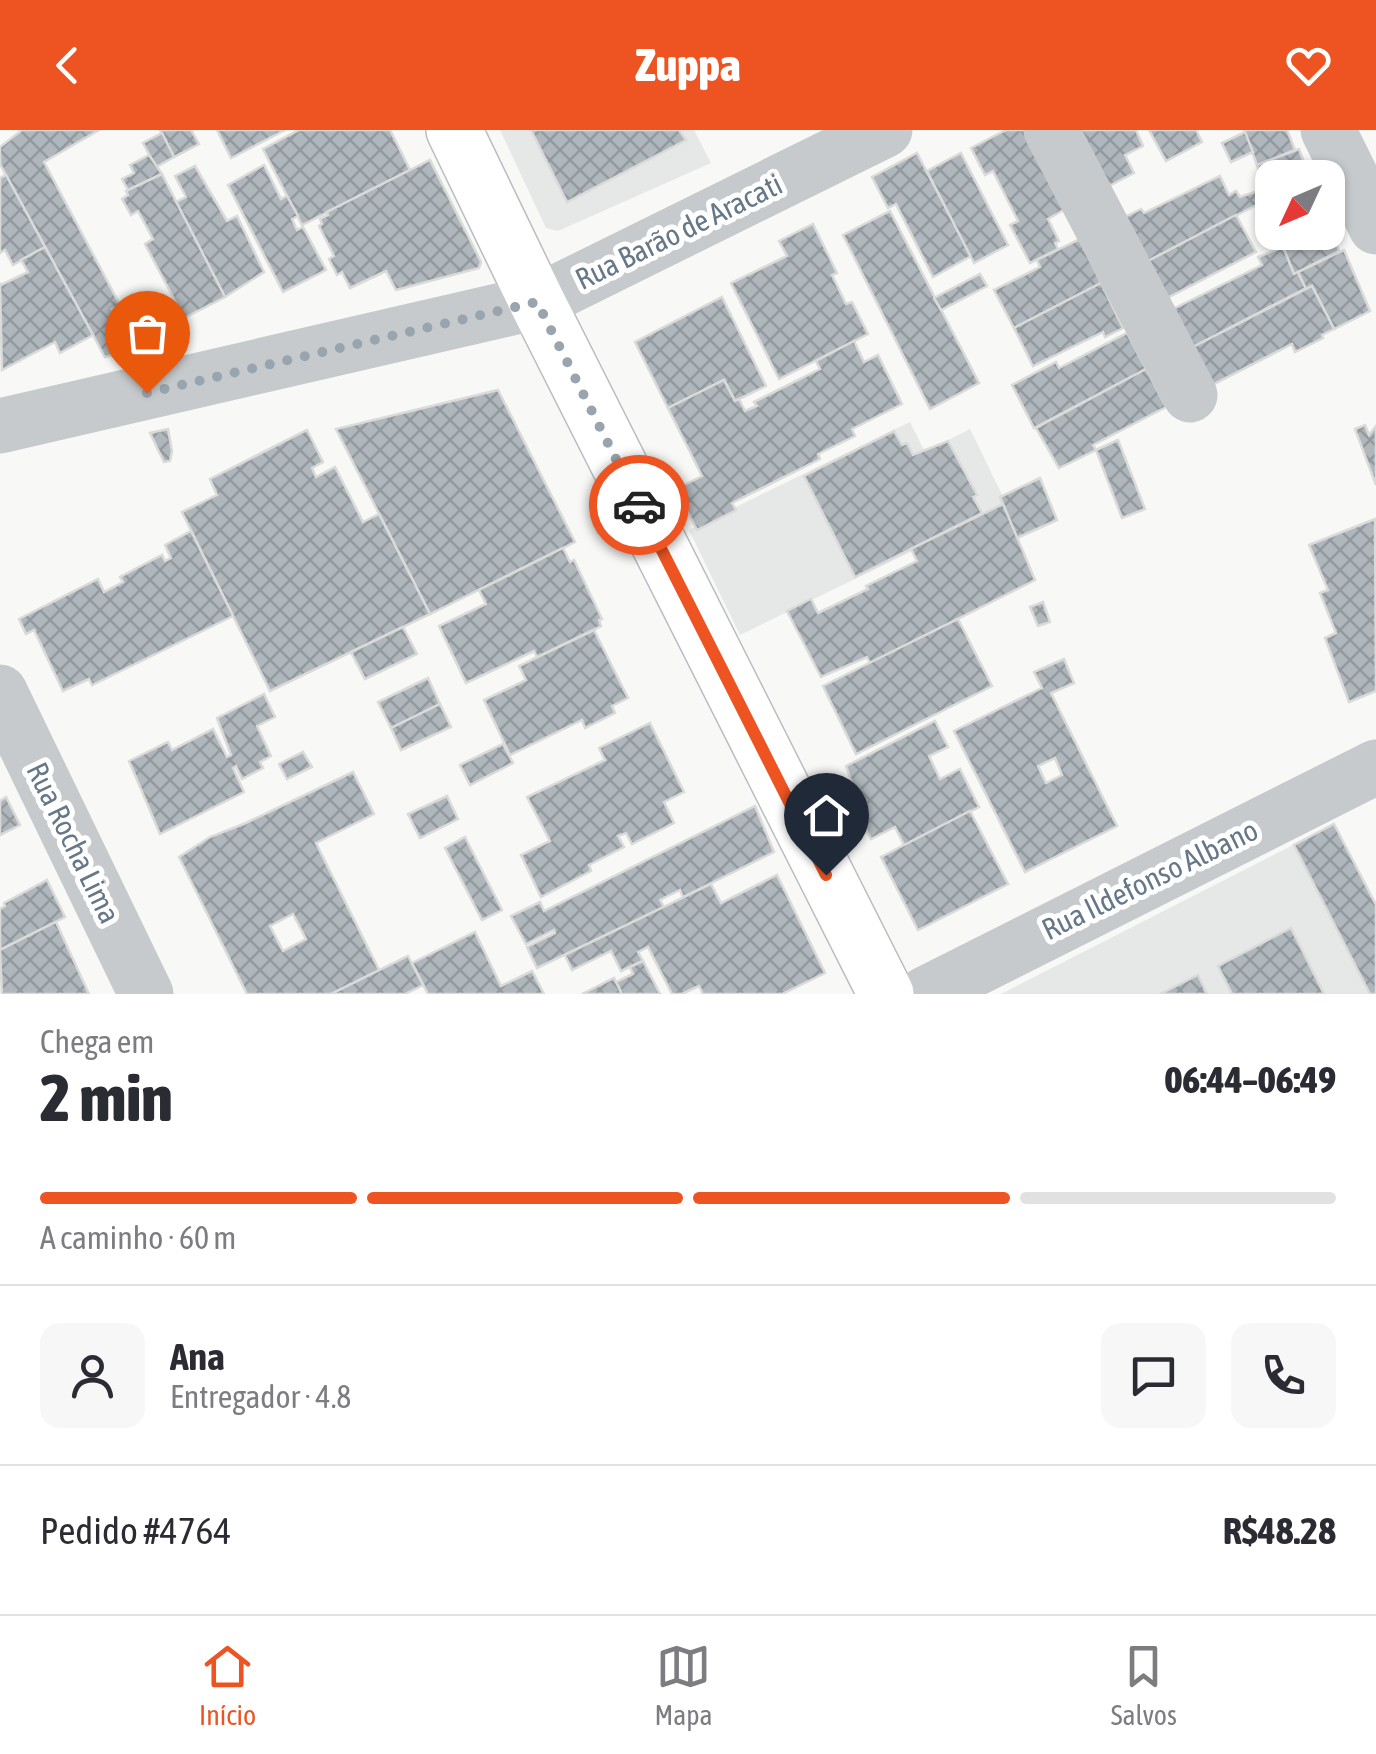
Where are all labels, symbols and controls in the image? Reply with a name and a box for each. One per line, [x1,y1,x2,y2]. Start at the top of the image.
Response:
icon: back [40,38,95,93]
icon: heart [1281,38,1336,93]
text: Zuppa [635,39,741,91]
north arrow [1255,160,1345,250]
map controls [1255,160,1345,250]
street label: Rua Barão de Aracati [570,166,787,296]
pin [105,291,190,394]
icon: bag [120,306,175,361]
courier [589,455,689,555]
icon: car [612,478,667,533]
street label: Rua Rocha Lima [20,757,127,928]
pin [784,773,869,876]
icon: home [799,788,854,843]
street label: Rua Ildefonso Albano [1036,812,1263,946]
text: Chega em [40,1023,154,1060]
text: 06:44–06:49 [1164,1058,1336,1101]
text: 2 min [40,1060,173,1135]
text: A caminho · 60 m [40,1219,236,1256]
button: person [40,1323,145,1428]
button: chat [1101,1323,1206,1428]
button: phone [1231,1323,1336,1428]
text: Ana [170,1335,225,1378]
text: Entregador · 4.8 [170,1378,351,1415]
text: Pedido #4764 [40,1509,231,1552]
text: R$48.28 [1223,1509,1336,1552]
tab: Início [199,1639,256,1731]
tab: Mapa [654,1639,712,1731]
tab: Salvos [1111,1639,1177,1731]

